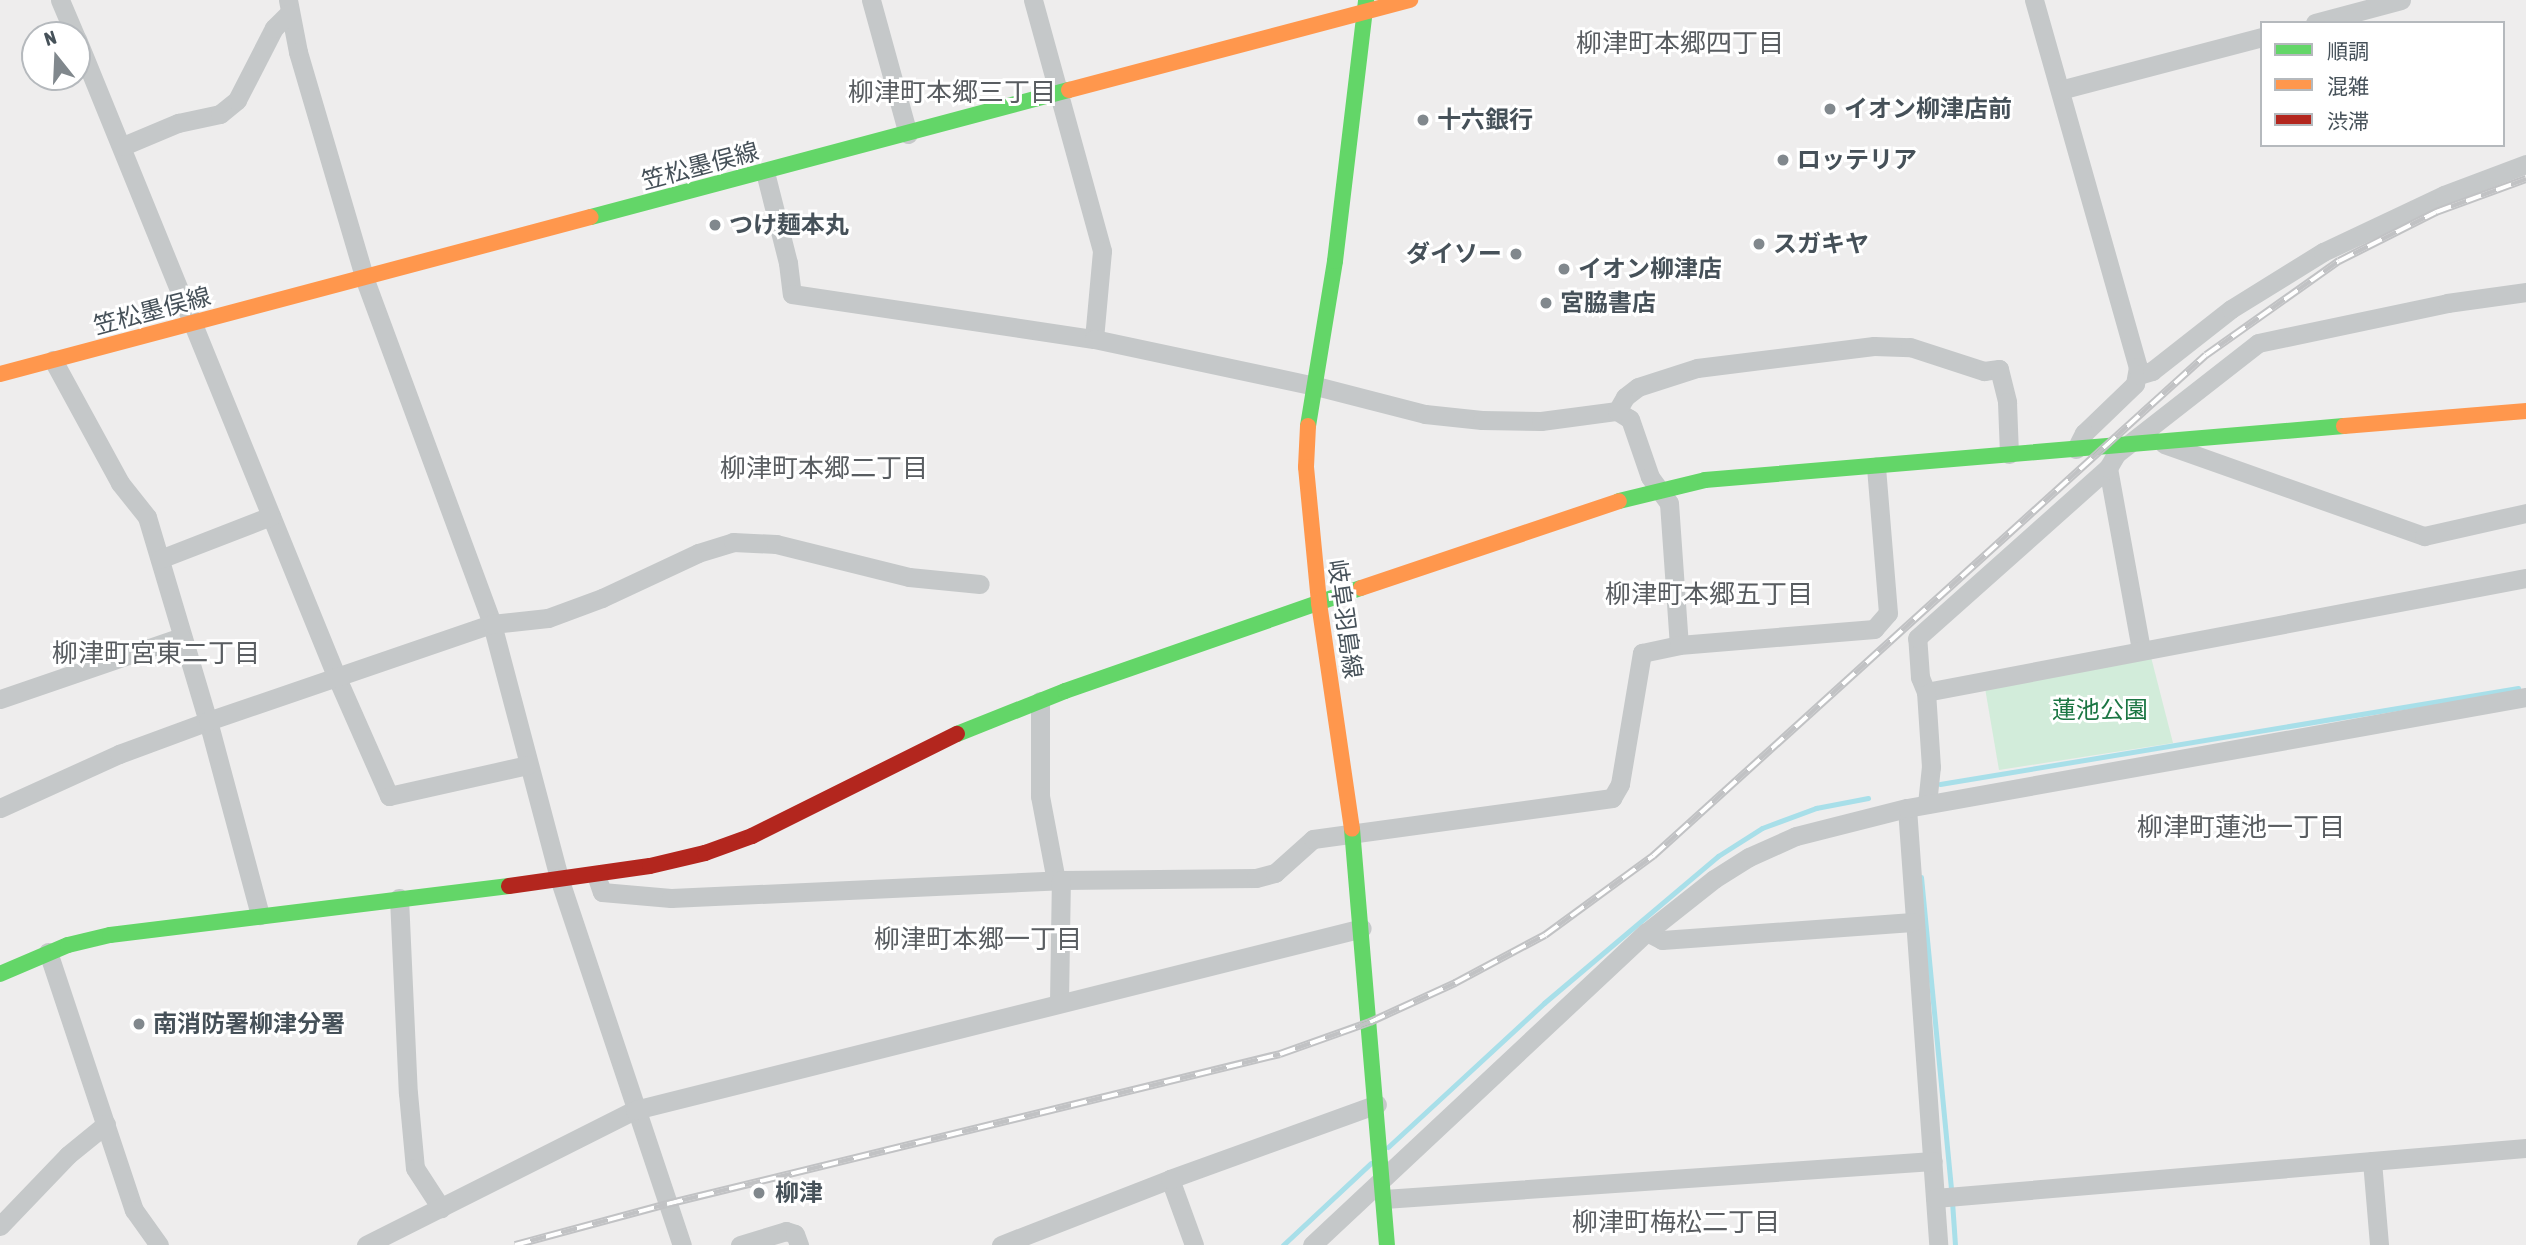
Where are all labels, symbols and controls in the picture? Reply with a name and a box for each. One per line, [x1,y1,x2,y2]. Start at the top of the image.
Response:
north arrow [21,21,91,91]
legend [2260,21,2505,147]
text: N [41,26,59,50]
district label: 柳津町本郷四丁目 [1576,28,1784,60]
text: 順調 [2327,39,2369,63]
text: 混雑 [2327,74,2369,98]
district label: 柳津町本郷三丁目 [848,77,1056,109]
place label: イオン柳津店前 [1844,95,2012,123]
marker: イオン柳津店前 [1822,101,1838,117]
place label: 十六銀行 [1437,106,1533,134]
text: 渋滞 [2327,109,2369,133]
marker: 十六銀行 [1415,112,1431,128]
street label: 笠松墨俣線 [638,137,762,195]
place label: ロッテリア [1797,146,1917,174]
marker: ロッテリア [1775,152,1791,168]
place label: つけ麺本丸 [729,211,849,239]
marker: つけ麺本丸 [707,217,723,233]
place label: スガキヤ [1773,230,1869,258]
marker: スガキヤ [1751,236,1767,252]
place label: ダイソー [1406,240,1502,268]
marker: ダイソー [1508,246,1524,262]
place label: イオン柳津店 [1578,255,1722,283]
marker: イオン柳津店 [1556,261,1572,277]
street label: 笠松墨俣線 [90,282,214,340]
place label: 宮脇書店 [1560,289,1656,317]
marker: 宮脇書店 [1538,295,1554,311]
district label: 柳津町本郷二丁目 [720,453,928,485]
street label: 岐阜羽島線 [1322,558,1368,680]
district label: 柳津町本郷五丁目 [1605,579,1813,611]
district label: 柳津町宮東二丁目 [52,638,260,670]
park label: 蓮池公園 [2052,696,2148,724]
district label: 柳津町蓮池一丁目 [2137,812,2345,844]
district label: 柳津町本郷一丁目 [874,924,1082,956]
place label: 南消防署柳津分署 [153,1010,345,1038]
marker: 南消防署柳津分署 [131,1016,147,1032]
place label: 柳津 [775,1179,823,1207]
marker: 柳津 [749,1183,769,1203]
district label: 柳津町梅松二丁目 [1572,1207,1780,1239]

